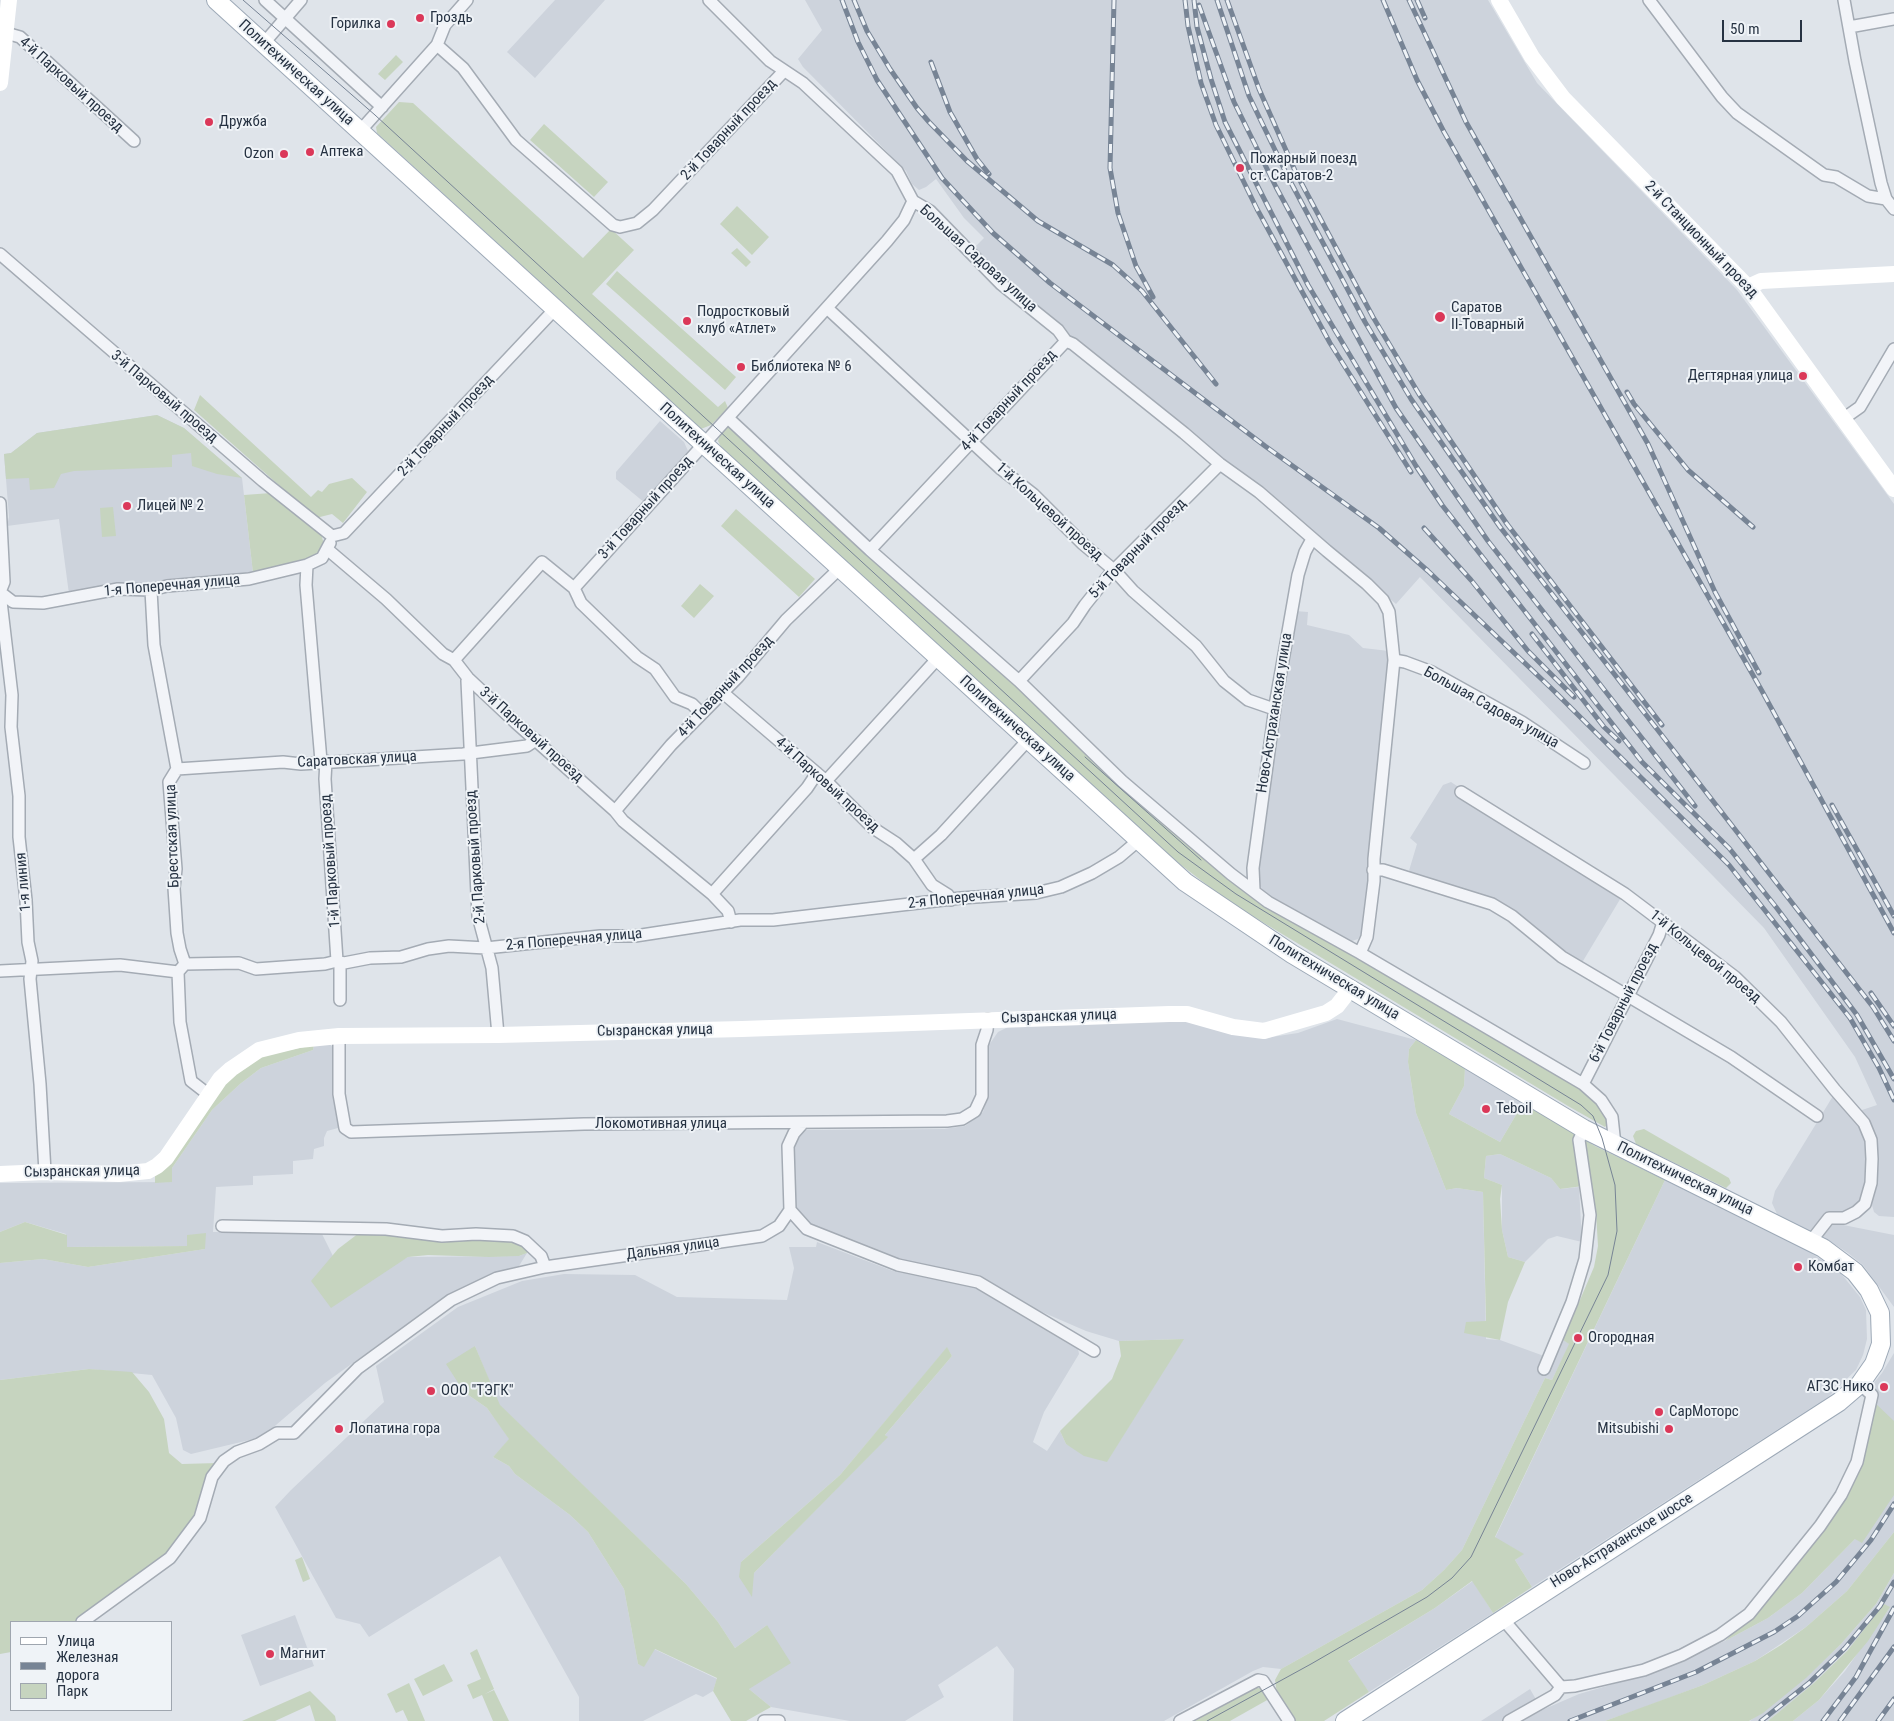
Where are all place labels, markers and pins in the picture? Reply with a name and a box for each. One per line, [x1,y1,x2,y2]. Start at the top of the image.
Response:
place label: Гроздь [430,9,473,27]
marker: Гроздь [414,12,426,24]
place label: Горилка [330,15,381,33]
marker: Горилка [385,18,397,30]
place label: Дружба [219,113,267,131]
marker: Дружба [203,116,215,128]
place label: Аптека [320,143,364,161]
place label: Ozon [244,145,274,163]
marker: Аптека [304,146,316,158]
marker: Ozon [278,148,290,160]
place label: Пожарный поезд ст. Саратов-2 [1250,150,1357,185]
marker: Пожарный поезд ст. Саратов-2 [1234,162,1246,174]
place label: Саратов II-Товарный [1451,299,1524,334]
place label: Подростковый клуб «Атлет» [697,303,790,338]
marker: Саратов II-Товарный [1433,310,1447,324]
marker: Подростковый клуб «Атлет» [681,315,693,327]
place label: Библиотека № 6 [751,358,852,376]
marker: Библиотека № 6 [735,361,747,373]
place label: Дегтярная улица [1688,367,1793,385]
marker: Дегтярная улица [1797,370,1809,382]
place label: Лицей № 2 [137,497,204,515]
marker: Лицей № 2 [121,500,133,512]
place label: Teboil [1496,1100,1532,1118]
marker: Teboil [1480,1103,1492,1115]
place label: Комбат [1808,1258,1854,1276]
marker: Комбат [1792,1261,1804,1273]
place label: Огородная [1588,1329,1654,1347]
marker: Огородная [1572,1332,1584,1344]
place label: АГЗС Нико [1807,1378,1874,1396]
marker: АГЗС Нико [1878,1381,1890,1393]
place label: ООО "ТЭГК" [441,1382,513,1400]
marker: ООО "ТЭГК" [425,1385,437,1397]
place label: СарМоторс [1669,1403,1739,1421]
marker: СарМоторс [1653,1406,1665,1418]
place label: Лопатина гора [349,1420,440,1438]
place label: Mitsubishi [1597,1420,1659,1438]
marker: Лопатина гора [333,1423,345,1435]
marker: Mitsubishi [1663,1423,1675,1435]
place label: Магнит [280,1645,326,1663]
marker: Магнит [264,1648,276,1660]

